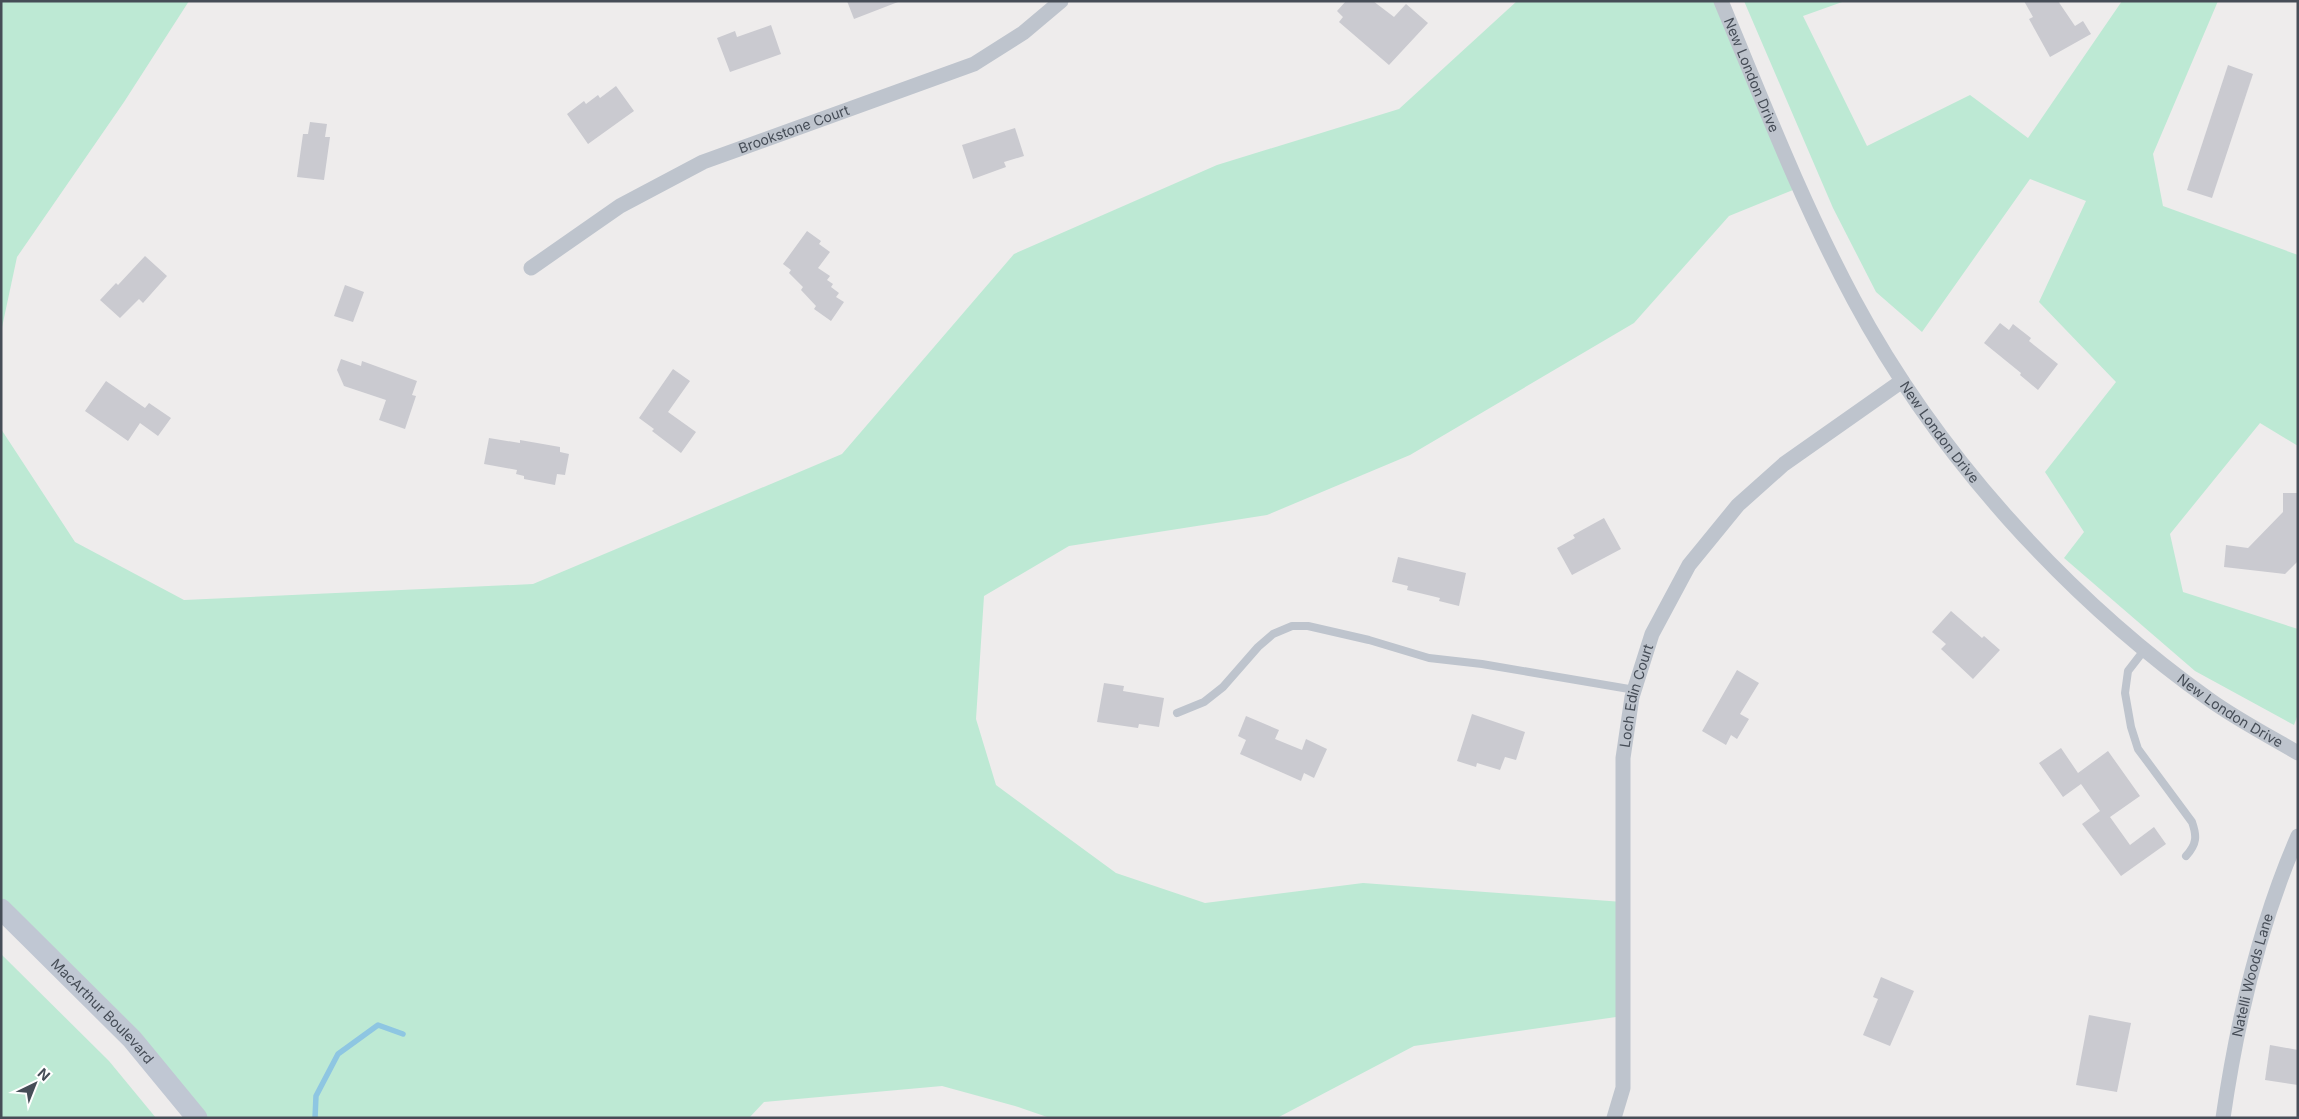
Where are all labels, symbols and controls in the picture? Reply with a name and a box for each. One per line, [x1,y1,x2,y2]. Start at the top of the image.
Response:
street label: New London Drive [1721,15,1783,135]
street label: Brookstone Court [736,101,852,156]
street label: New London Drive [1897,378,1983,486]
street label: Loch Edin Court [1616,641,1656,749]
street label: New London Drive [2174,670,2286,751]
street label: Natelli Woods Lane [2228,911,2276,1038]
street label: MacArthur Boulevard [48,955,158,1067]
north arrow [10,1059,60,1109]
text: N [35,1064,54,1084]

